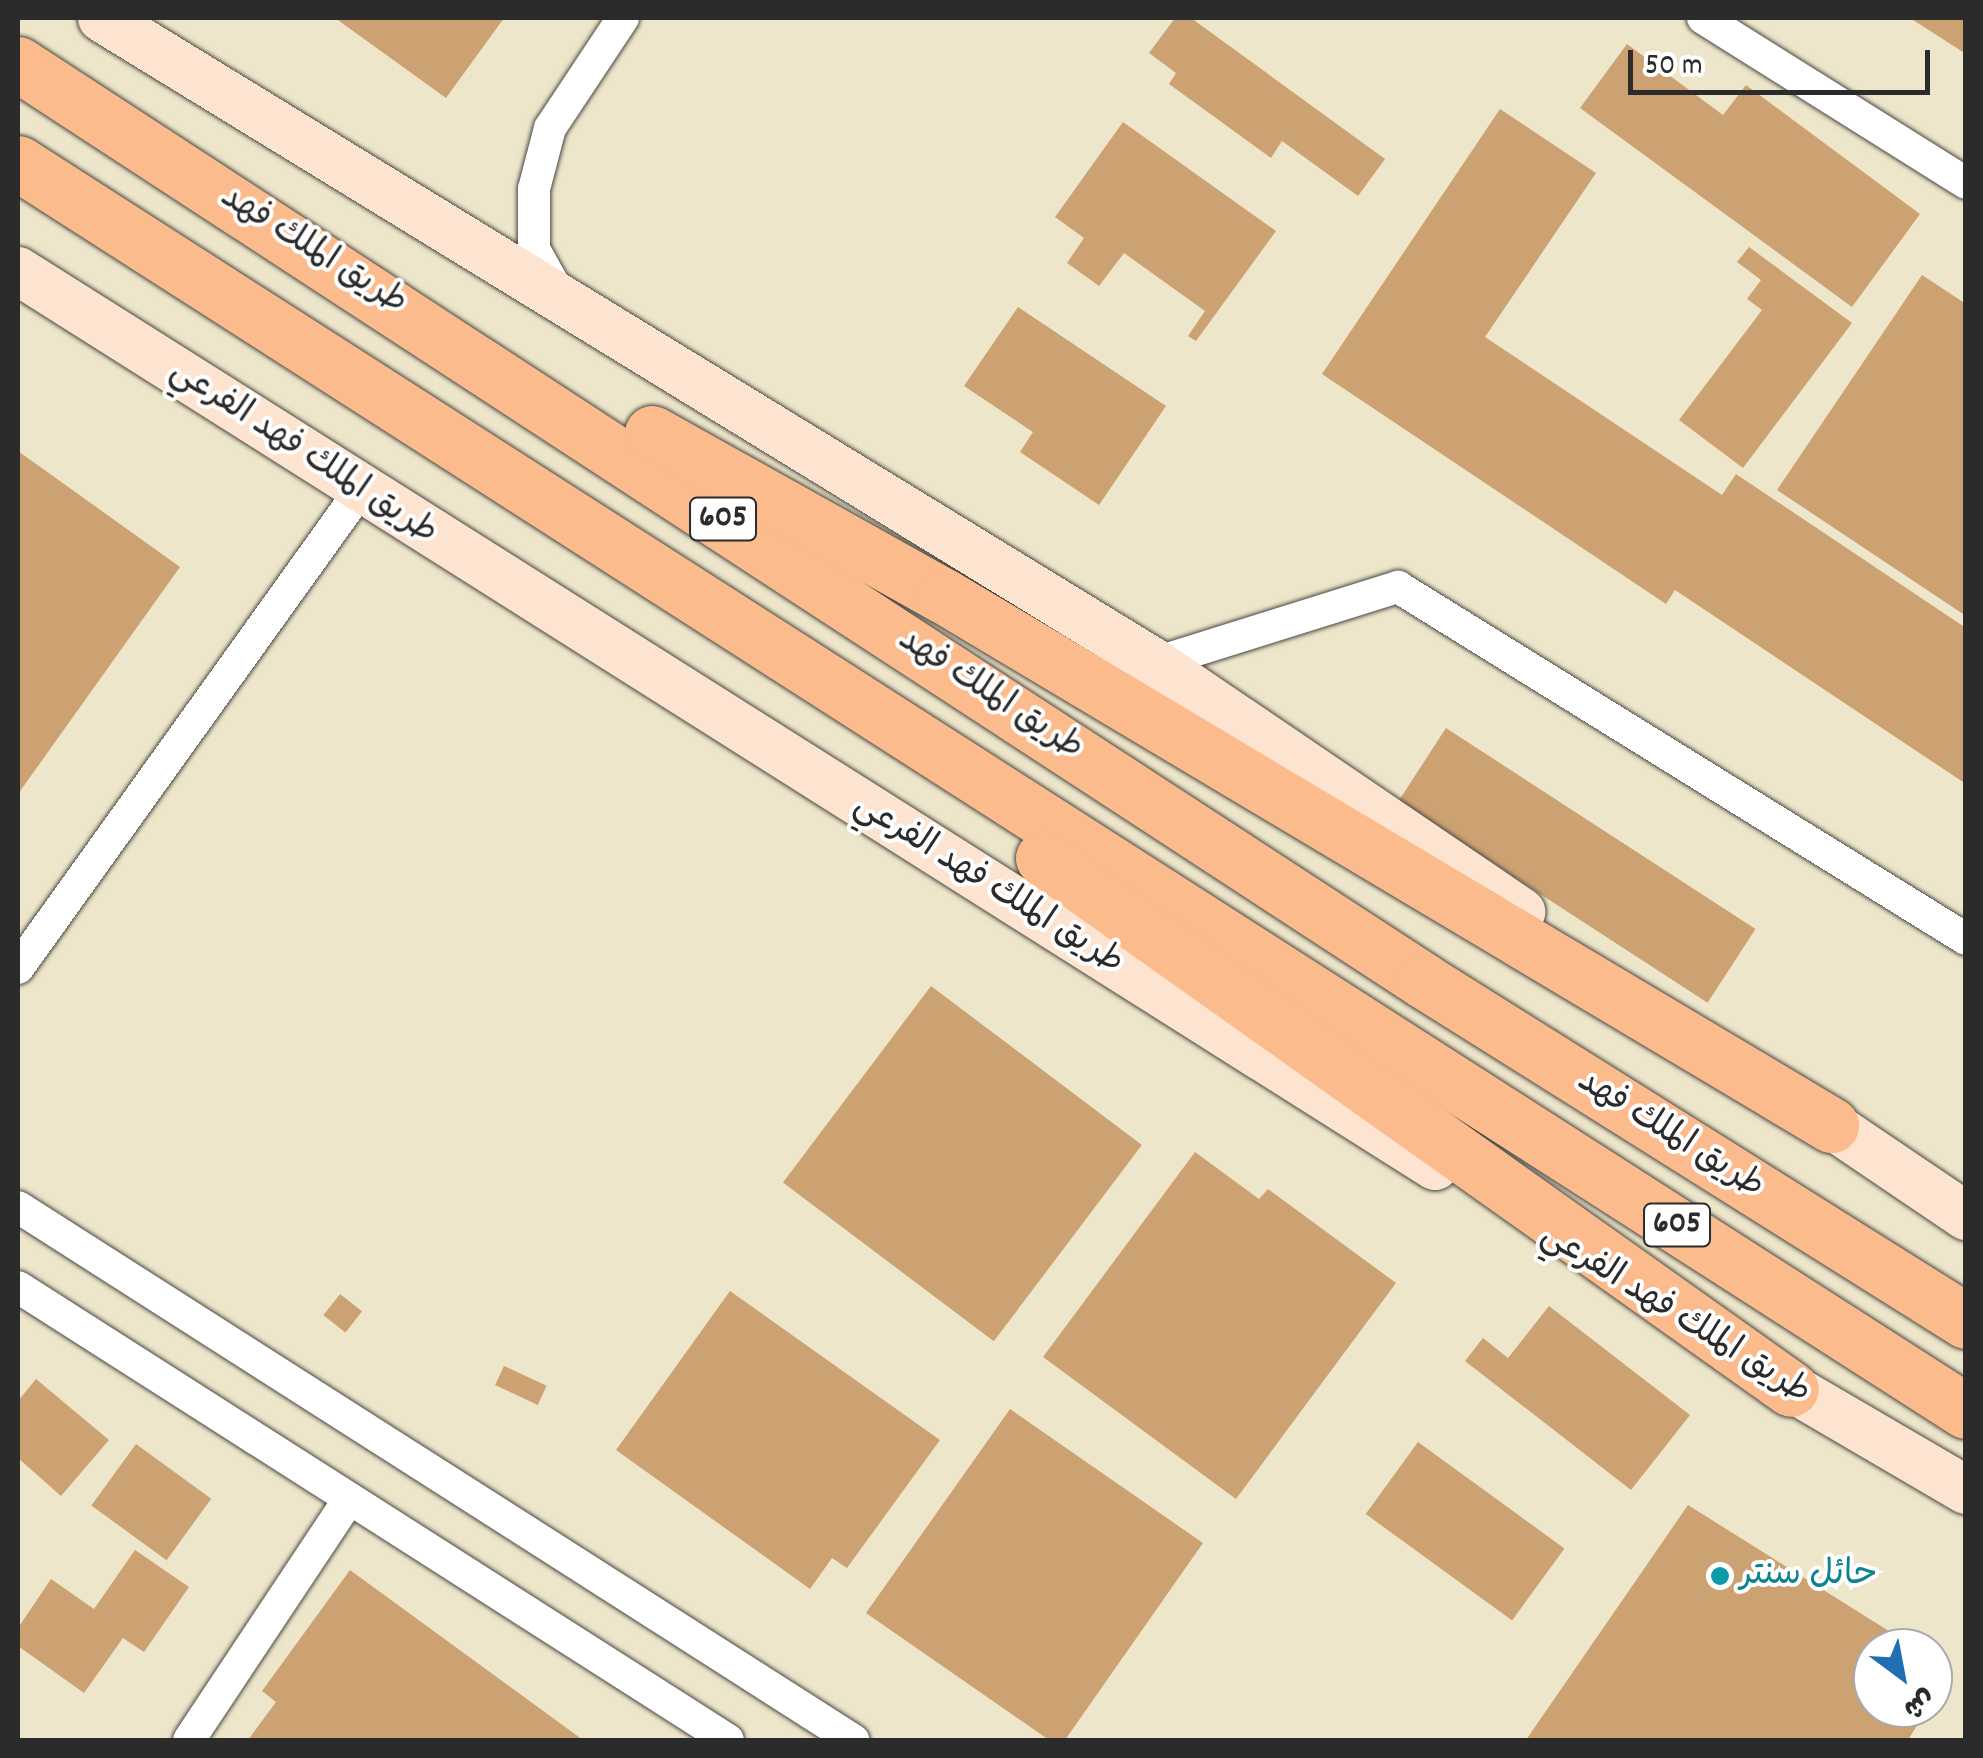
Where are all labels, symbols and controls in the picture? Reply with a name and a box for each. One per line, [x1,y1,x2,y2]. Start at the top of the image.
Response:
scale bar [1633,30,1936,92]
text: 50 m [1645,46,1703,89]
street label: طريق الملك فهد [212,177,414,325]
street label: طريق الملك فهد الفرعي [162,351,444,555]
road number: 605 [688,492,758,546]
street label: طريق الملك فهد [890,620,1090,770]
street label: طريق الملك فهد الفرعي [845,785,1131,985]
street label: طريق الملك فهد [1569,1061,1771,1209]
road number: 605 [1642,1198,1712,1252]
street label: طريق الملك فهد الفرعي [1532,1215,1818,1415]
place label: حائل سنتر [1740,1555,1878,1597]
marker: حائل سنتر [1709,1565,1731,1587]
north arrow [1853,1628,1953,1728]
text: ش [1894,1677,1942,1727]

